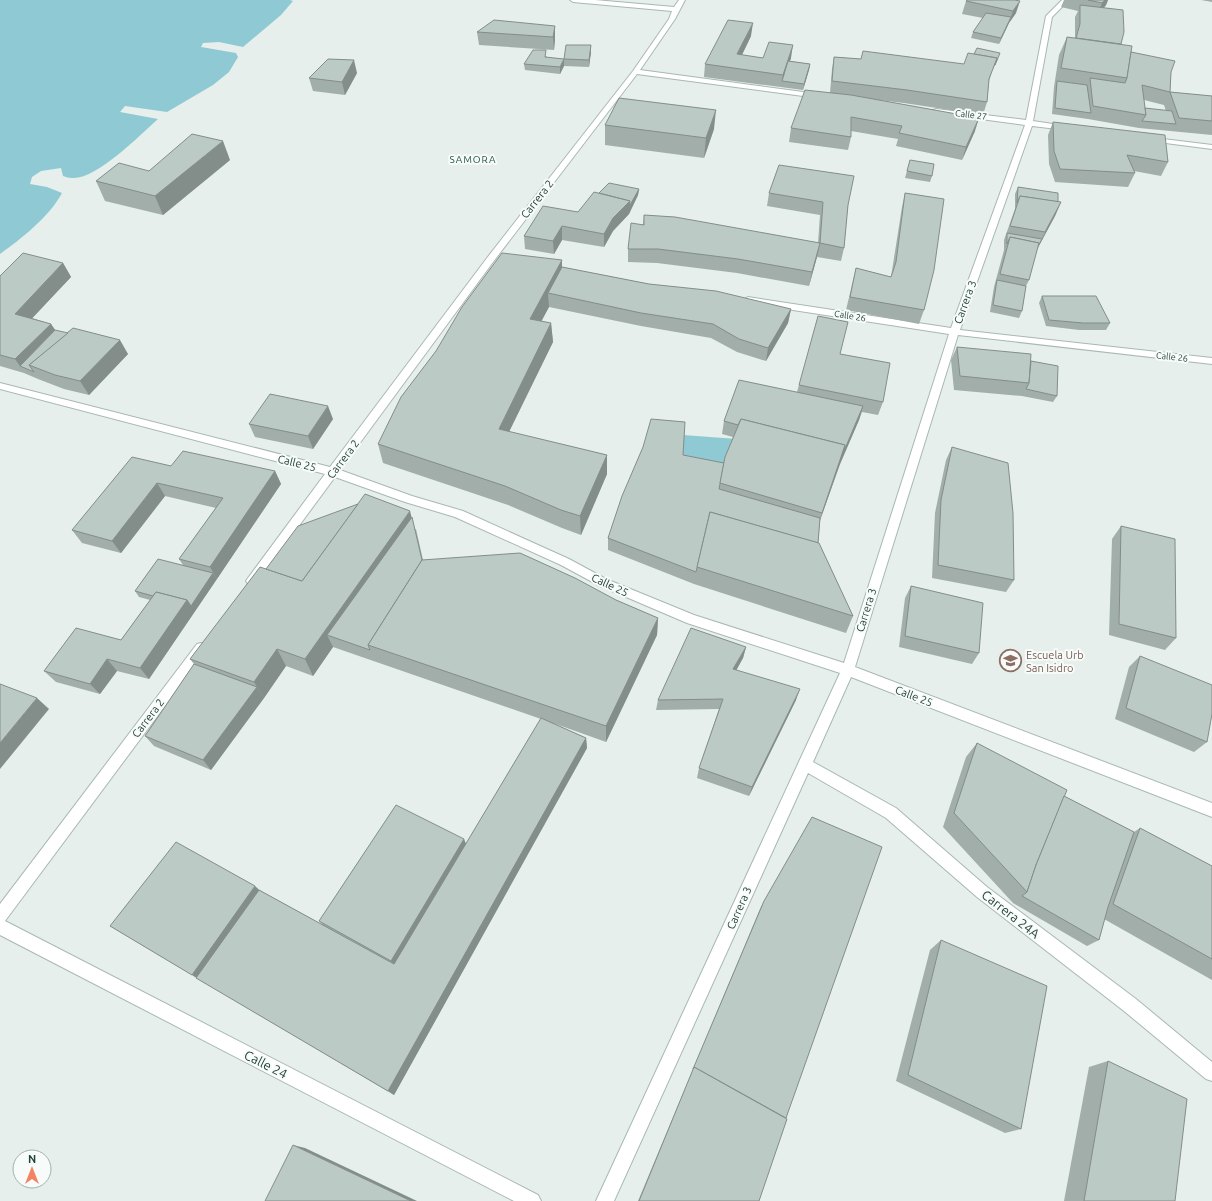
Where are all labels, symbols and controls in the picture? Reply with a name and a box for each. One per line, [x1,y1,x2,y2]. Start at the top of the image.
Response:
street label: Calle 27 [954,108,988,122]
district label: SAMORA [449,154,497,165]
street label: Carrera 2 [518,177,556,221]
street label: Carrera 3 [952,279,978,325]
street label: Calle 26 [833,309,867,323]
street label: Calle 26 [1156,350,1188,364]
street label: Carrera 2 [325,437,361,481]
street label: Calle 25 [277,452,317,474]
street label: Calle 25 [590,571,630,599]
street label: Carrera 3 [854,587,878,633]
school or university icon: Escuela Urb San Isidro [998,648,1024,674]
place label: Escuela Urb San Isidro [1026,649,1084,674]
street label: Calle 25 [894,683,934,709]
street label: Carrera 2 [130,696,166,740]
street label: Carrera 3 [724,885,754,931]
street label: Carrera 24A [979,887,1043,941]
street label: Calle 24 [242,1047,290,1081]
north arrow [12,1149,52,1189]
text: N [28,1153,36,1165]

